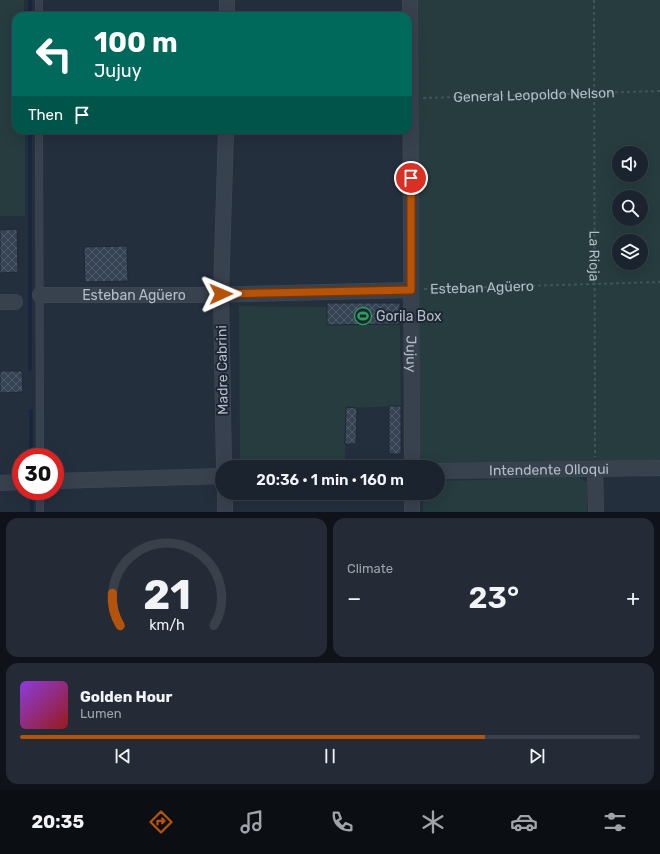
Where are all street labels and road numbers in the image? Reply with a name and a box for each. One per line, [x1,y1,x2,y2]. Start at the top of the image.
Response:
street label: General Leopoldo Nelson [453,84,615,106]
street label: La Rioja [586,230,603,282]
street label: Esteban Agüero [430,278,534,298]
street label: Esteban Agüero [82,287,186,304]
street label: Madre Cabrini [213,325,232,415]
street label: Jujuy [402,335,420,373]
street label: Intendente Olloqui [489,461,609,479]

